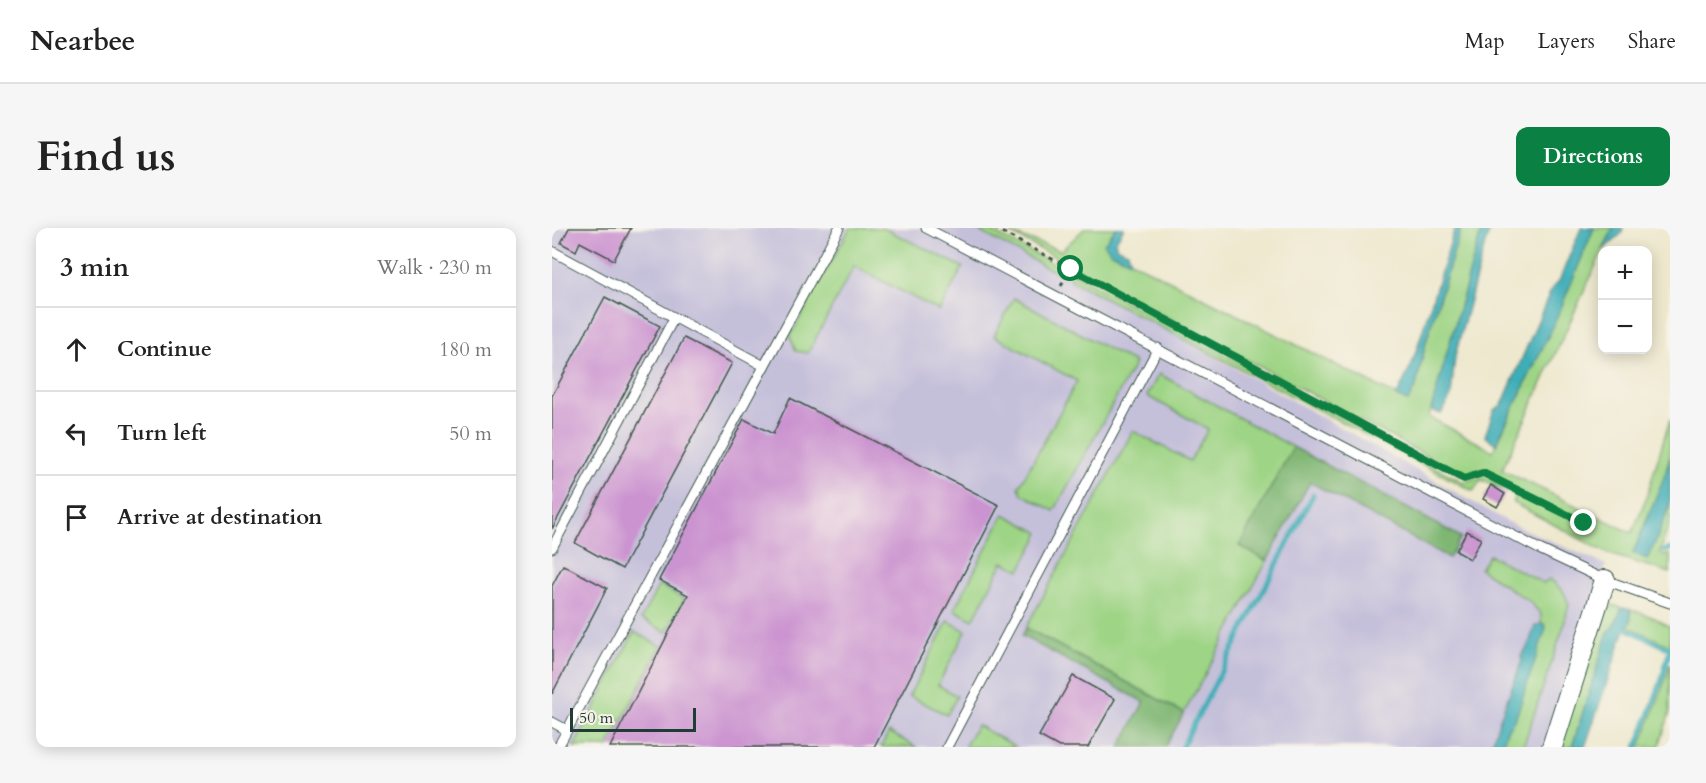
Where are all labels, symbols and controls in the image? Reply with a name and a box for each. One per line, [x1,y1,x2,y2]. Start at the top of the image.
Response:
text: Nearbee [30,22,135,60]
text: Map [1465,27,1505,56]
text: Layers [1538,27,1595,56]
text: Share [1628,27,1676,56]
button: Directions [1516,127,1670,186]
text: Find us [36,128,176,185]
map controls [1598,246,1652,354]
button: + [1598,246,1652,300]
text: 3 min [60,250,129,285]
text: Walk · 230 m [377,254,492,281]
route start [1057,255,1083,281]
button: − [1598,300,1652,354]
icon: ahead [60,333,93,366]
text: Continue [117,334,212,364]
text: 180 m [439,336,492,363]
icon: left [60,417,93,450]
text: Turn left [117,418,206,448]
text: 50 m [449,420,492,447]
icon: arrive [60,501,93,534]
text: Arrive at destination [117,502,322,532]
route end [1570,509,1596,535]
scale bar [570,705,696,732]
text: 50 m [579,707,613,729]

